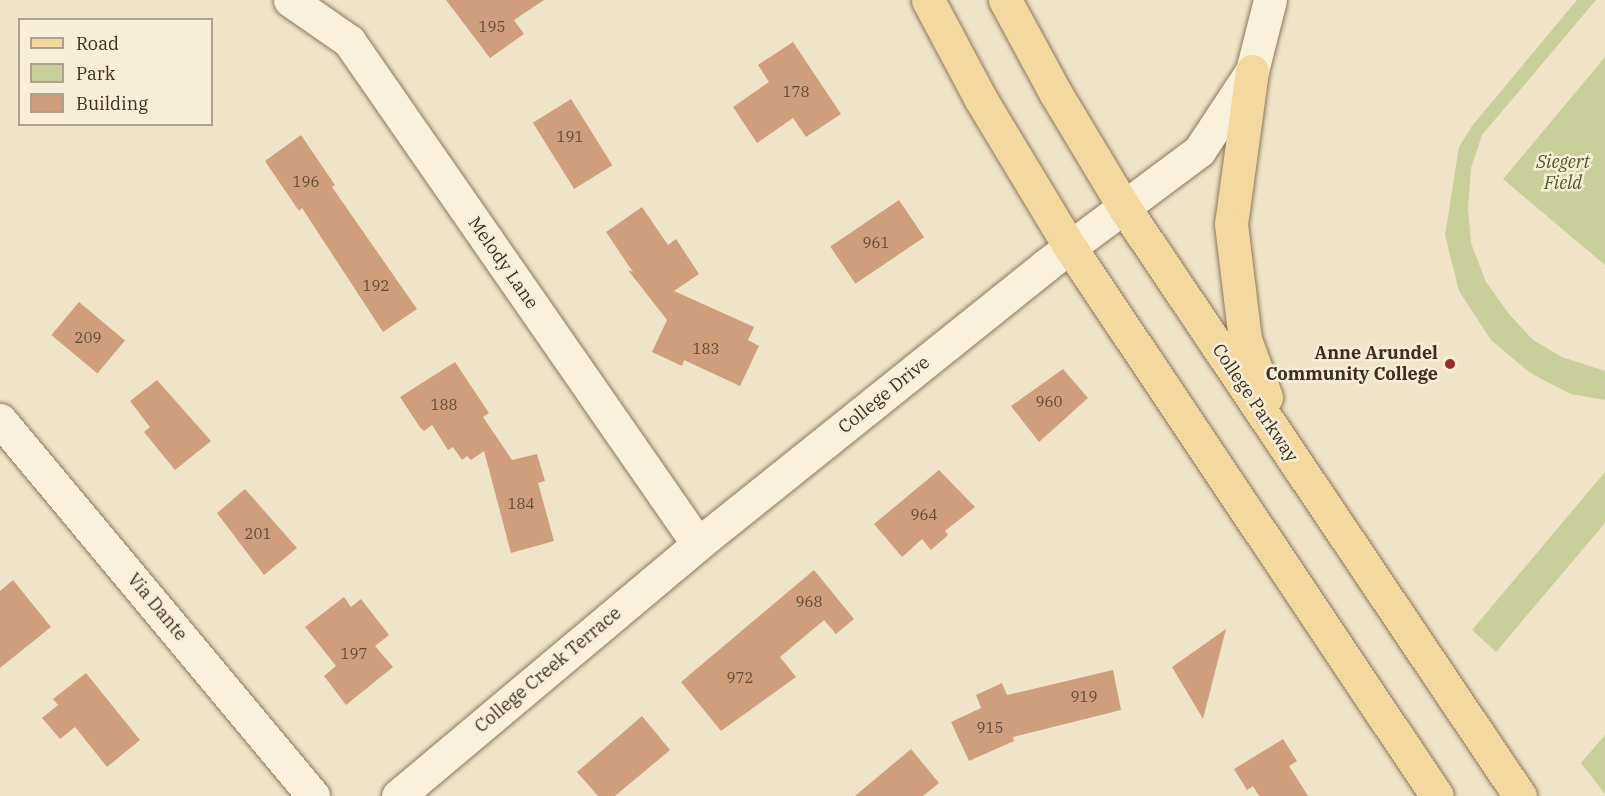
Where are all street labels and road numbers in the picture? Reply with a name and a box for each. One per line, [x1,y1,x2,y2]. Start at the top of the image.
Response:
street label: Melody Lane [463,213,543,313]
street label: College Parkway [1207,340,1303,466]
street label: College Drive [834,352,934,438]
street label: Via Dante [123,569,191,645]
street label: College Creek Terrace [471,603,625,737]

